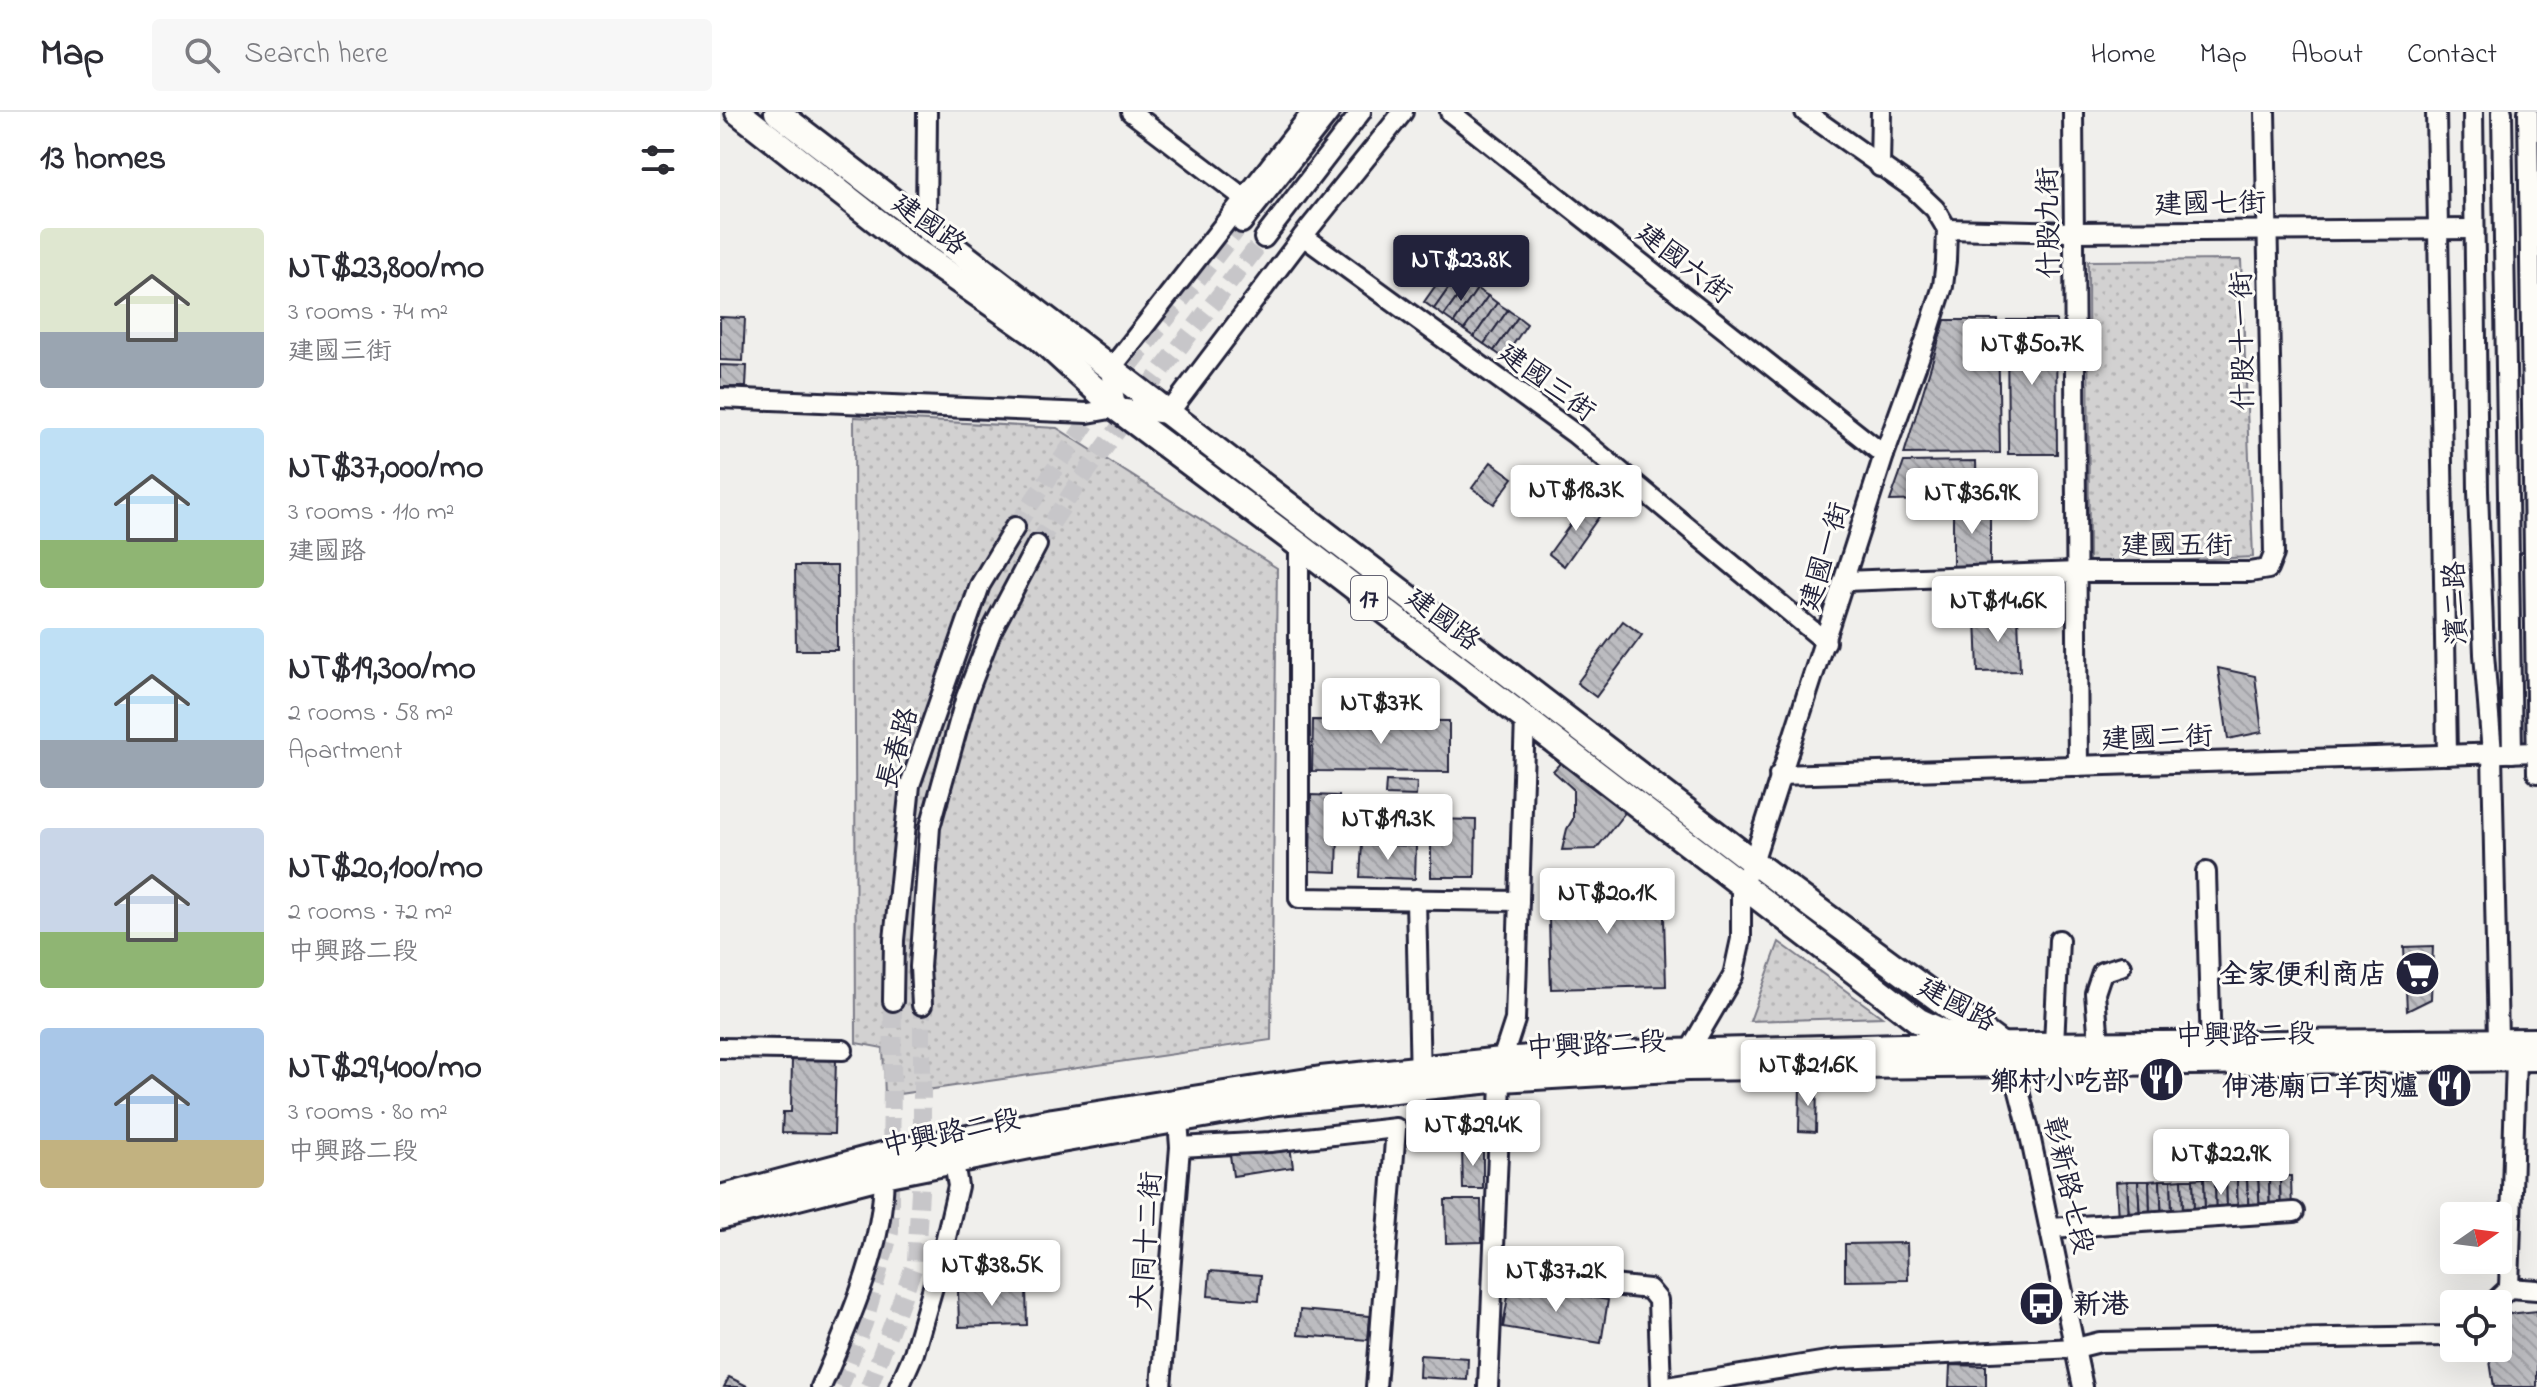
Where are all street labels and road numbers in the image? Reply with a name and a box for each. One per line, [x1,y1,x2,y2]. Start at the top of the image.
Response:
street label: 什股九街 [2029,167,2072,279]
street label: 建國七街 [2154,184,2266,227]
street label: 建國路 [882,185,974,267]
street label: 建國六街 [1626,214,1740,315]
street label: 什股十一街 [2223,271,2266,411]
street label: 建國三街 [1489,334,1603,433]
street label: 建國一街 [1790,497,1862,617]
street label: 建國五街 [2121,527,2233,568]
street label: 濱二路 [2436,560,2479,646]
road number: 17 [1351,576,1387,620]
street label: 建國路 [1396,579,1488,662]
street label: 長春路 [868,703,931,795]
street label: 建國二街 [2100,717,2214,762]
street label: 建國路 [1910,968,2003,1044]
street label: 中興路二段 [2175,1015,2315,1058]
street label: 中興路二段 [1525,1022,1667,1071]
street label: 中興路二段 [879,1100,1024,1169]
street label: 彰新路七段 [2031,1113,2102,1259]
street label: 大同十二街 [1123,1170,1174,1313]

